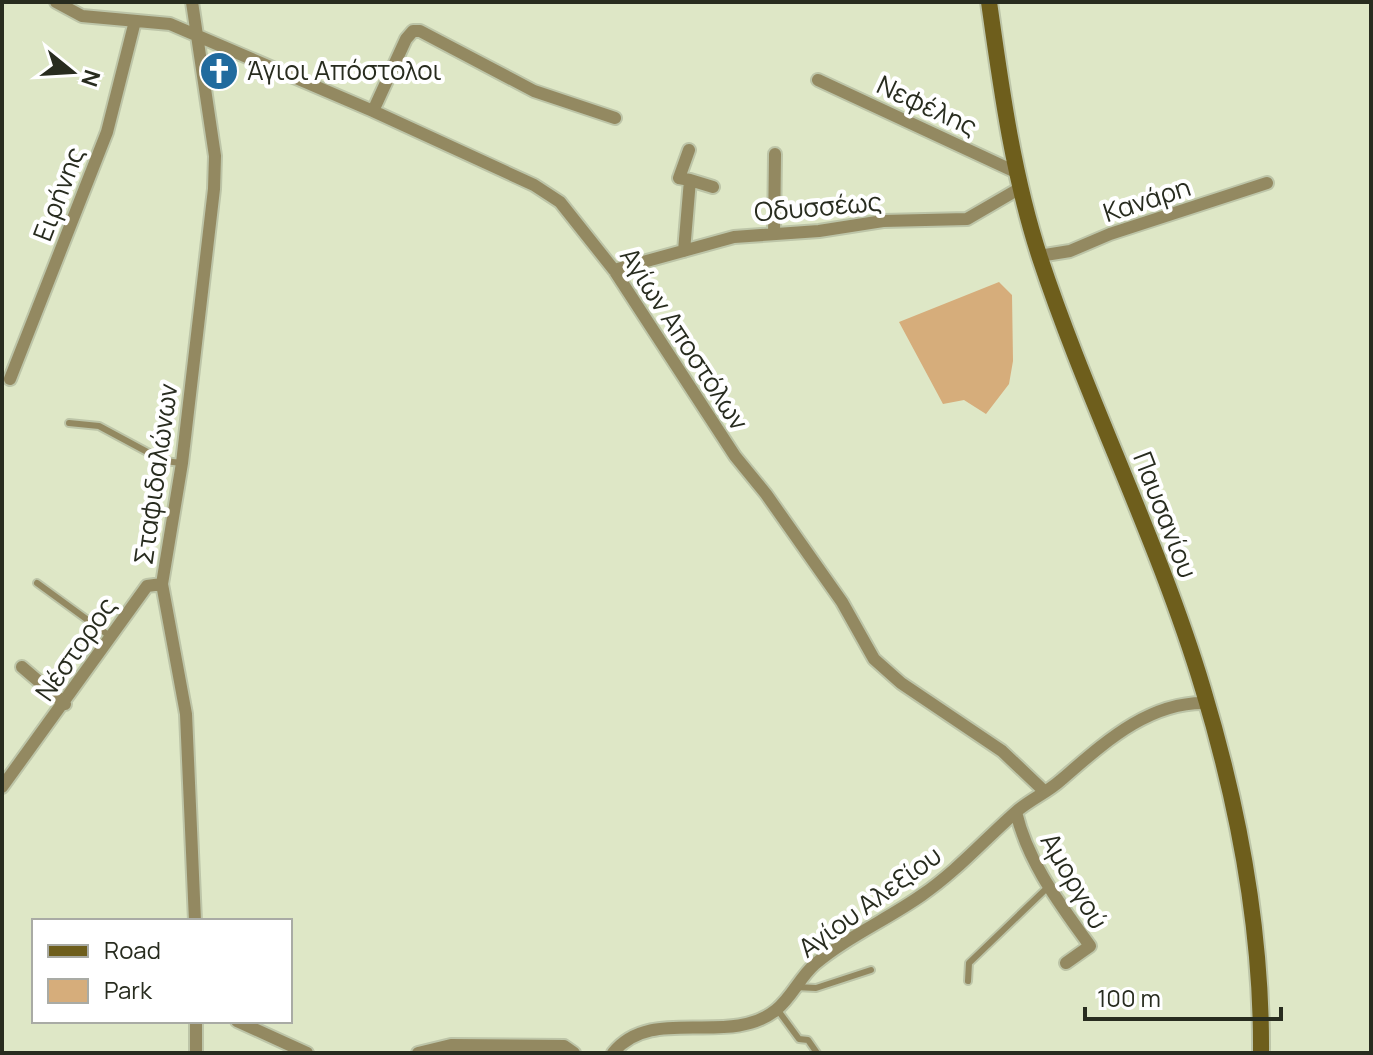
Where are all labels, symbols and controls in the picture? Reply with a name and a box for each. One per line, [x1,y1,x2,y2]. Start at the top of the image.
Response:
north arrow [32,32,112,112]
church icon: Άγιοι Απόστολοι [198,50,240,92]
place label: Άγιοι Απόστολοι [247,52,442,88]
text: N [74,66,108,90]
street label: Νεφέλης [871,66,983,144]
street label: Ειρήνης [24,141,92,246]
street label: Κανάρη [1098,168,1195,230]
street label: Οδυσσέως [753,182,883,230]
street label: Αγίων Αποστόλων [612,240,757,437]
street label: Σταφιδαλώνων [124,381,186,567]
street label: Παυσανίου [1125,446,1206,583]
street label: Νέστορος [26,589,124,708]
street label: Αμοργού [1033,826,1117,935]
street label: Αγίου Αλεξίου [791,837,948,965]
legend [32,919,292,1023]
text: Road [104,933,161,966]
scale bar [1085,971,1281,1021]
text: Park [104,973,153,1006]
text: 100 m [1097,981,1161,1014]

